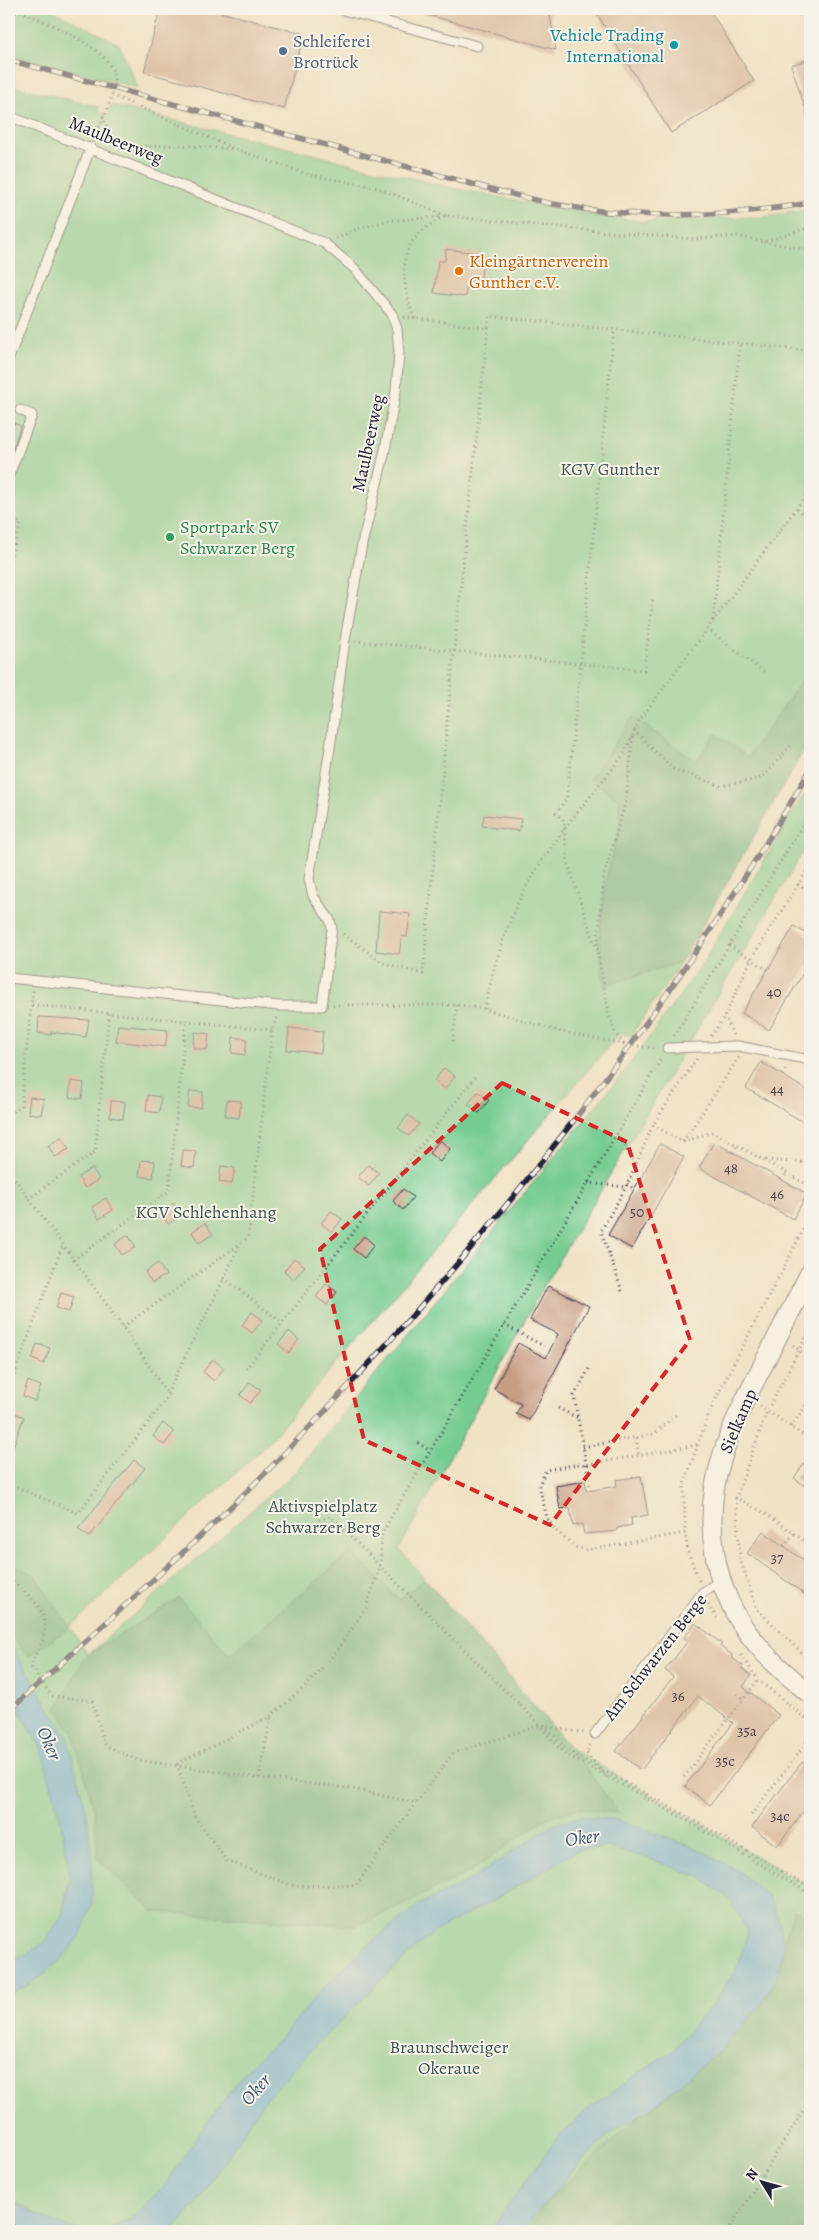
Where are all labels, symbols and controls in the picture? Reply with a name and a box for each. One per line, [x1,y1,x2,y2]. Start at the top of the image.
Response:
place label: Vehicle Trading International [549,23,665,68]
place label: Schleiferei Brotrück [293,29,371,74]
marker: Vehicle Trading International [668,39,680,51]
marker: Schleiferei Brotrück [277,45,289,57]
street label: Maulbeerweg [65,110,167,170]
place label: Kleingärtnerverein Gunther e.V. [469,249,608,294]
marker: Kleingärtnerverein Gunther e.V. [453,265,465,277]
street label: Maulbeerweg [346,392,390,494]
park label: KGV Gunther [560,457,660,481]
place label: Sportpark SV Schwarzer Berg [180,515,295,560]
marker: Sportpark SV Schwarzer Berg [164,531,176,543]
house number: 40 [767,982,781,1002]
house number: 44 [770,1079,784,1099]
house number: 48 [724,1158,738,1178]
house number: 46 [770,1184,784,1204]
park label: KGV Schlehenhang [136,1200,276,1224]
house number: 50 [630,1202,644,1222]
street label: Sielkamp [714,1385,762,1457]
park label: Aktivspielplatz Schwarzer Berg [265,1494,381,1539]
house number: 37 [771,1548,784,1568]
street label: Am Schwarzen Berge [597,1589,712,1726]
house number: 36 [671,1686,685,1706]
house number: 35a [737,1721,757,1741]
water label: Oker [30,1723,68,1766]
house number: 35c [715,1751,735,1771]
house number: 34c [770,1806,790,1826]
water label: Oker [563,1823,602,1853]
park label: Braunschweiger Okeraue [390,2035,509,2080]
water label: Oker [235,2067,278,2111]
north arrow [736,2158,786,2208]
text: N [741,2165,763,2184]

